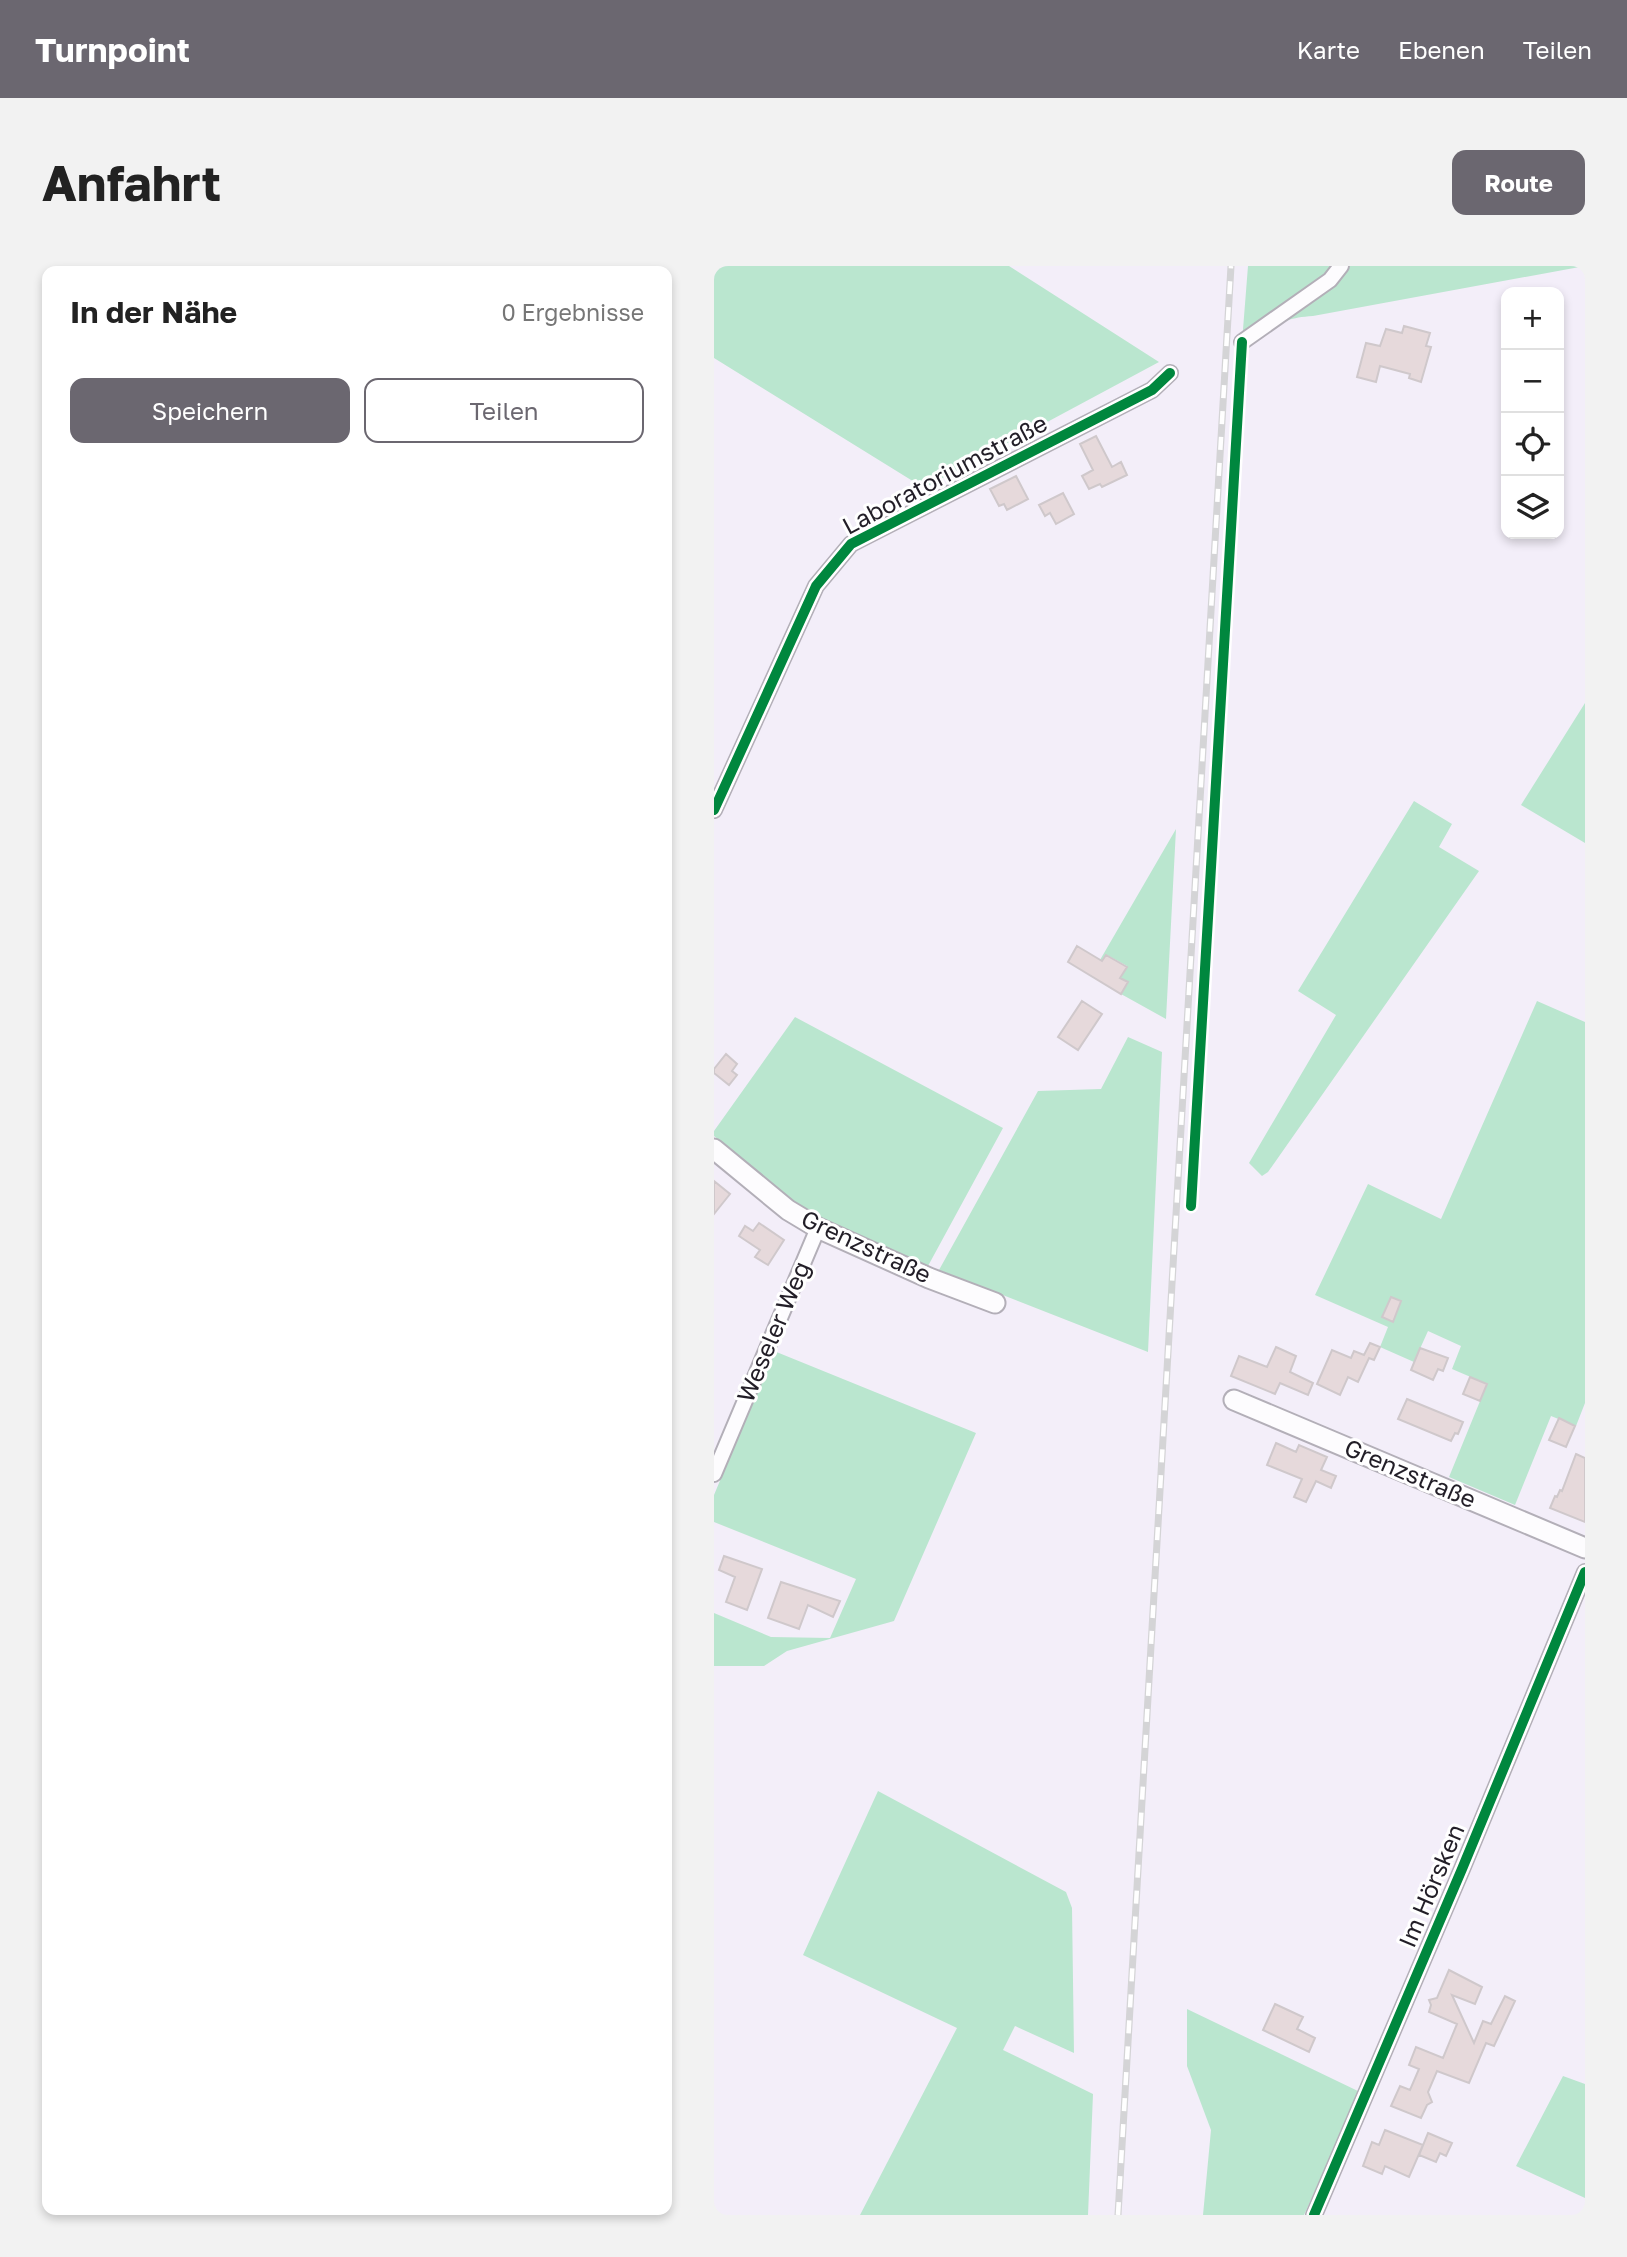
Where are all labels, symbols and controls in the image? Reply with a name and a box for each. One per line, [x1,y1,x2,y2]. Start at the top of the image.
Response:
text: Turnpoint [35,30,190,69]
text: Karte [1297,35,1360,64]
text: Ebenen [1398,35,1485,64]
text: Teilen [1523,35,1592,64]
button: Route [1452,150,1585,215]
text: Anfahrt [42,153,221,212]
map controls [1501,287,1564,539]
button: + [1501,287,1564,350]
text: In der Nähe [70,294,237,330]
text: 0 Ergebnisse [502,298,644,326]
button: − [1501,350,1564,413]
button: Speichern [70,378,350,443]
button: Teilen [364,378,644,443]
street label: Laboratoriumstraße [837,407,1052,540]
button: locate [1501,413,1564,476]
button: layers [1501,476,1564,539]
street label: Grenzstraße [797,1203,936,1288]
street label: Weseler Weg [730,1257,815,1406]
street label: Grenzstraße [1341,1432,1481,1513]
street label: Im Hörsken [1392,1819,1470,1951]

